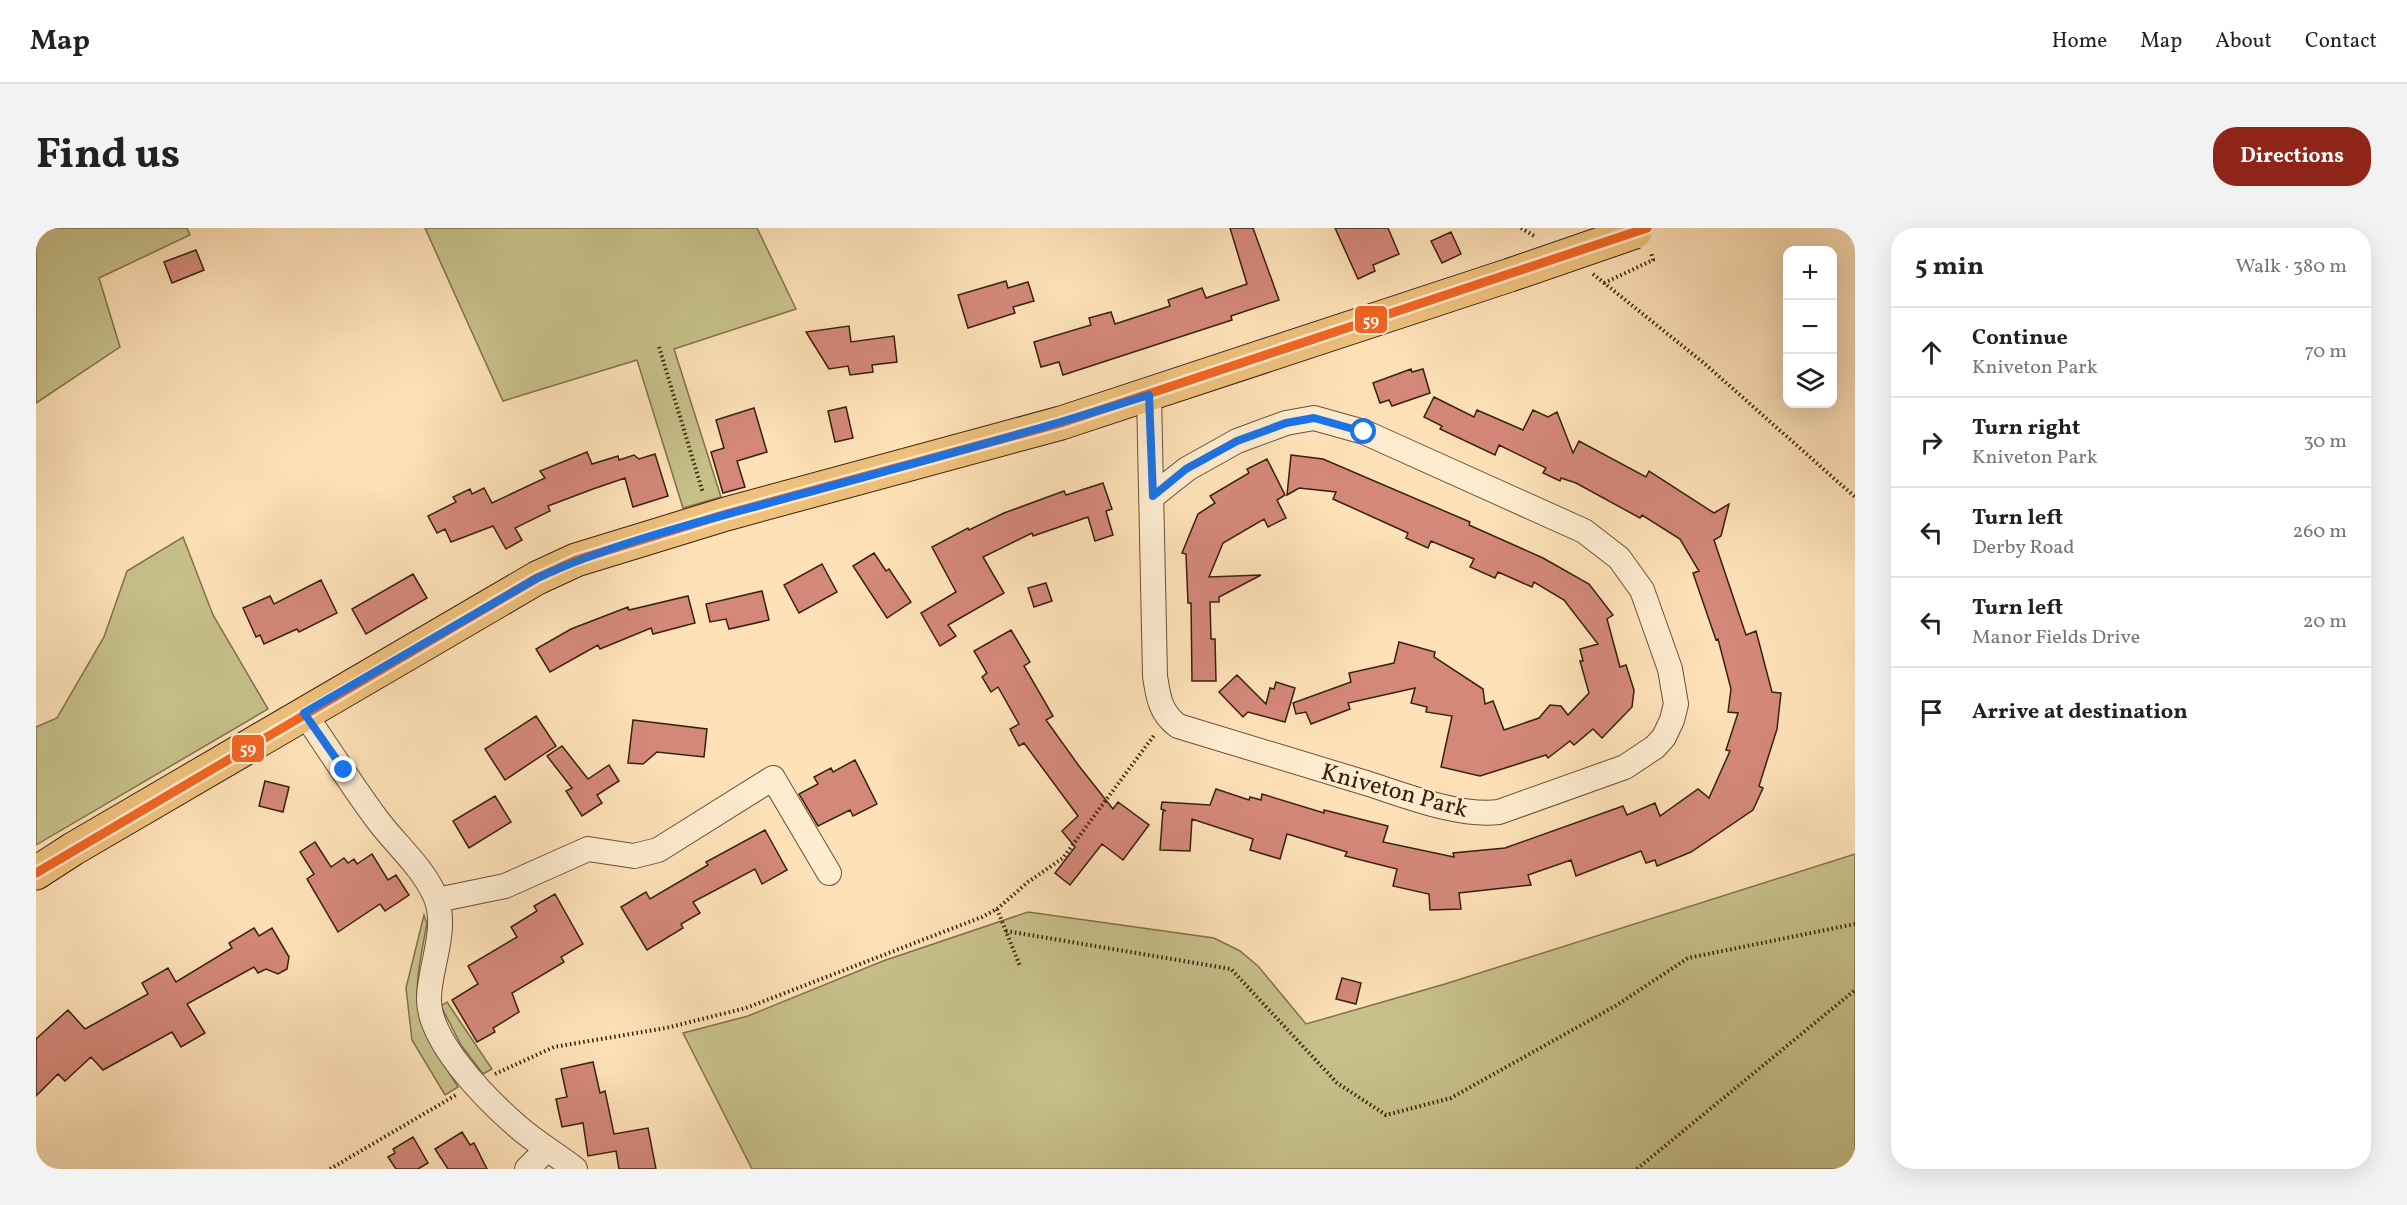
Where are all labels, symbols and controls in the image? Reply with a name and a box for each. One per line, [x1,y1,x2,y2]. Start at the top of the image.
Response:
text: Map [30,22,90,61]
text: Home [2052,27,2107,56]
text: Map [2140,27,2182,56]
text: About [2215,27,2272,56]
text: Contact [2305,27,2377,56]
text: Find us [36,127,180,186]
button: Directions [2213,127,2371,186]
map controls [1783,246,1837,408]
button: + [1783,246,1837,300]
text: 5 min [1915,249,1984,285]
text: Walk · 380 m [2235,253,2347,281]
button: − [1783,300,1837,354]
line badge: 59 [1354,305,1388,334]
text: 59 [1363,311,1379,333]
text: Continue [1972,323,2068,354]
icon: ahead [1915,336,1948,369]
text: 70 m [2304,338,2347,366]
button: layers [1783,354,1837,408]
text: Kniveton Park [1972,354,2098,382]
text: Turn right [1972,413,2080,444]
route start [1350,418,1376,444]
icon: right [1915,426,1948,459]
text: 30 m [2303,428,2347,456]
text: Kniveton Park [1972,444,2098,472]
text: Turn left [1972,503,2063,534]
icon: left [1915,516,1948,549]
text: 260 m [2292,518,2347,546]
text: Derby Road [1972,534,2075,562]
text: Turn left [1972,593,2063,624]
icon: left [1915,606,1948,639]
text: 20 m [2303,608,2347,636]
text: Manor Fields Drive [1972,624,2140,652]
icon: arrive [1915,696,1948,729]
text: Arrive at destination [1972,697,2188,728]
line badge: 59 [231,734,265,763]
text: 59 [240,739,256,761]
route end [330,756,356,782]
street label: Kniveton Park [1317,756,1472,828]

